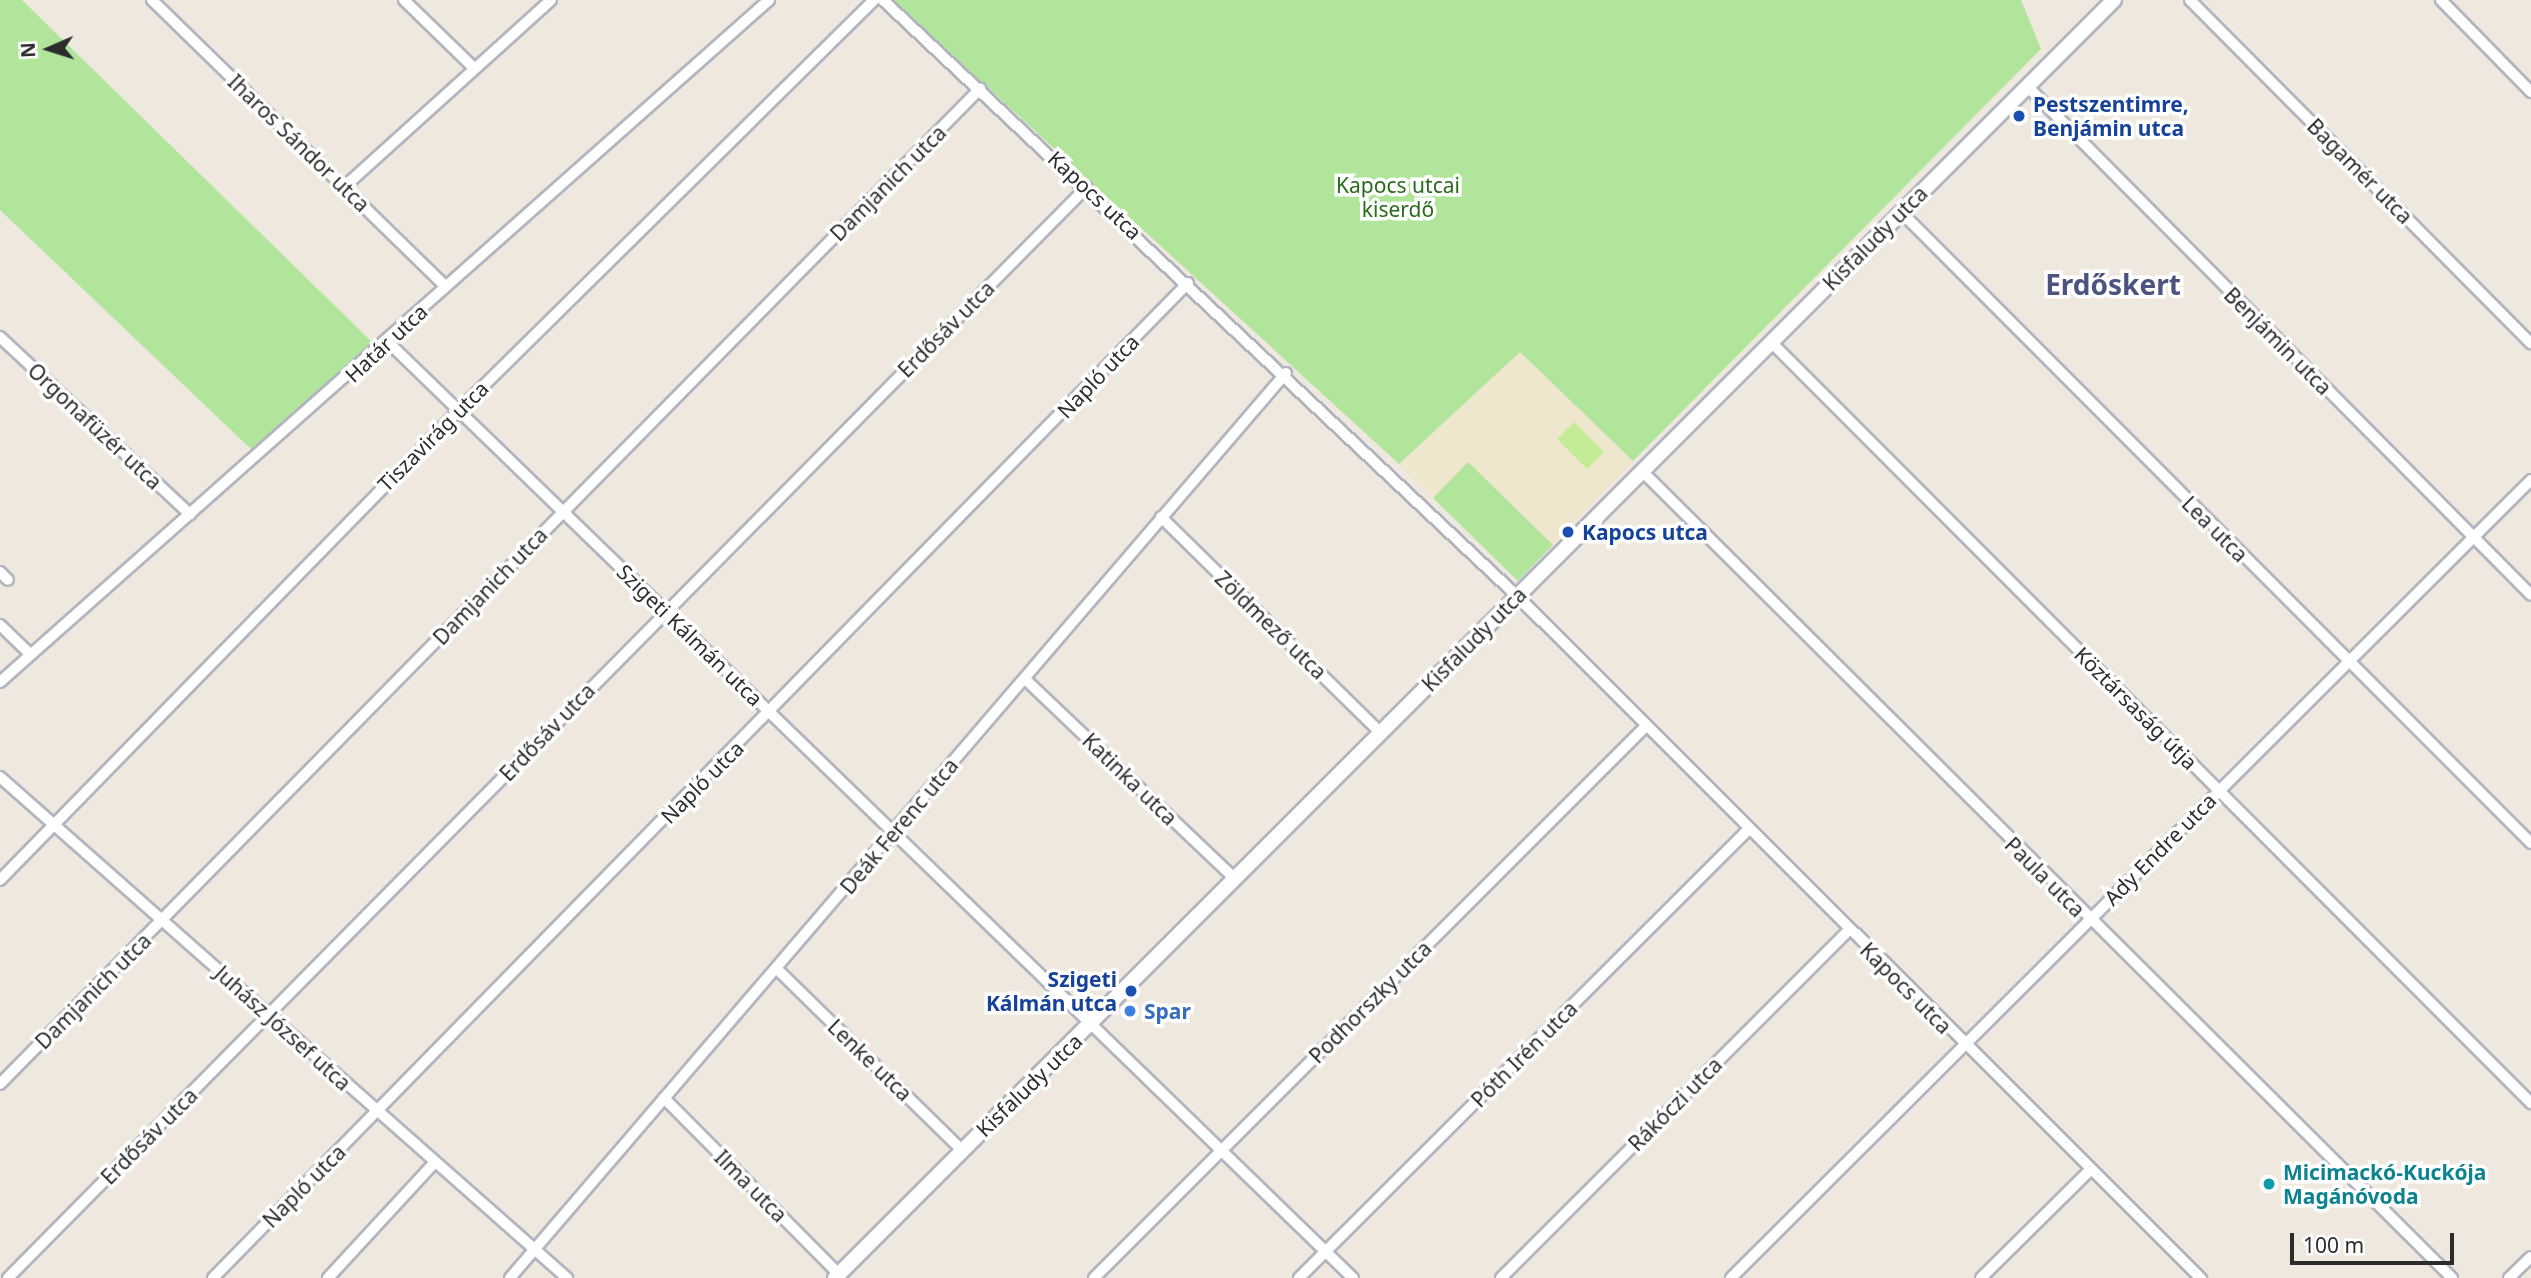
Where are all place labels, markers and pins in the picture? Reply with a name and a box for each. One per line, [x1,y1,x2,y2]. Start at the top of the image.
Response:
place label: Pestszentimre, Benjámin utca [2033,91,2189,141]
marker: Pestszentimre, Benjámin utca [2011,108,2027,124]
place label: Kapocs utca [1582,519,1708,545]
marker: Kapocs utca [1560,524,1576,540]
place label: Szigeti Kálmán utca [986,966,1117,1016]
marker: Szigeti Kálmán utca [1123,983,1139,999]
place label: Spar [1144,998,1191,1024]
marker: Spar [1122,1003,1138,1019]
place label: Micimackó-Kuckója Magánóvoda [2283,1159,2486,1209]
marker: Micimackó-Kuckója Magánóvoda [2261,1176,2277,1192]

